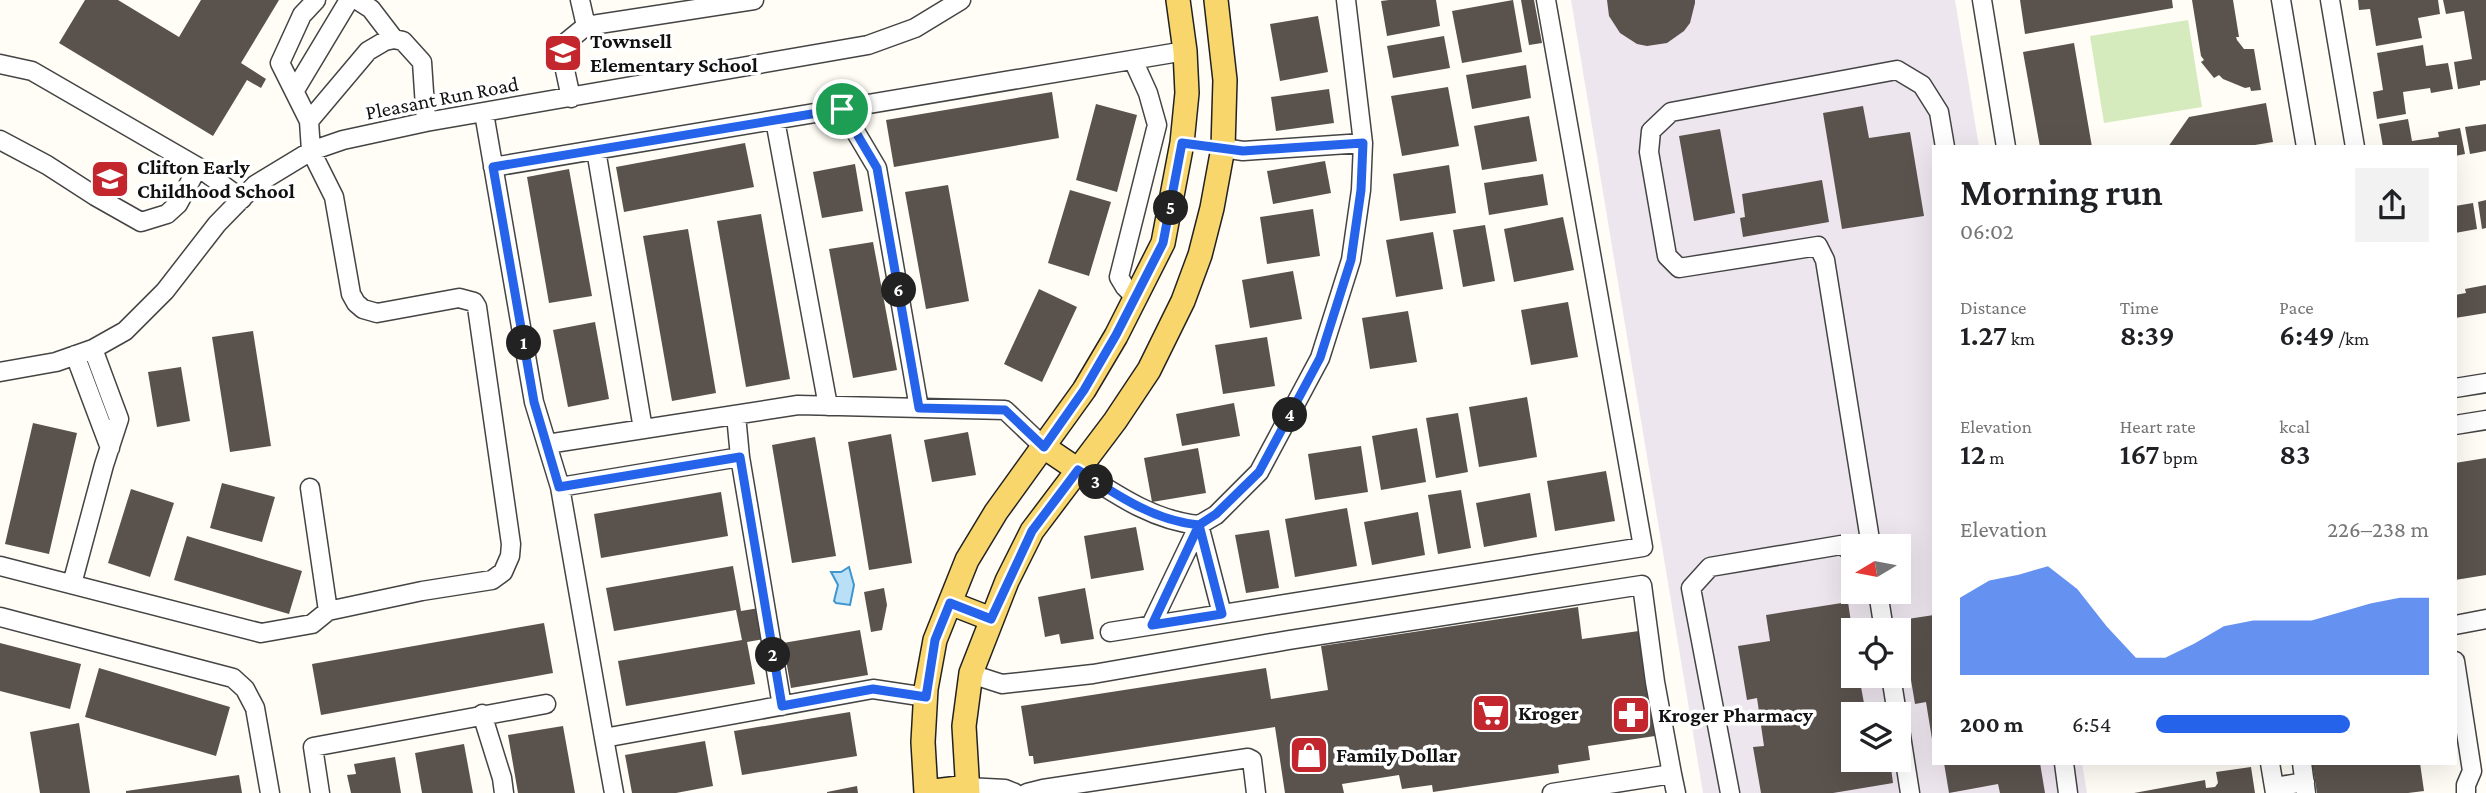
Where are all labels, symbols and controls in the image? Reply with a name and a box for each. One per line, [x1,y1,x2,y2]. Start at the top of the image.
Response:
place label: Townsell Elementary School [590,29,758,77]
school or university icon: Townsell Elementary School [542,32,584,74]
street label: Pleasant Run Road [363,71,521,125]
pin [812,79,872,139]
icon: arrive [823,90,861,128]
place label: Clifton Early Childhood School [137,155,295,203]
school or university icon: Clifton Early Childhood School [89,158,131,200]
button: share [2355,168,2429,242]
text: Morning run [1960,171,2163,213]
pin: 5 [1154,190,1188,226]
text: 5 [1166,197,1175,218]
text: 06:02 [1960,218,2014,244]
pin: 6 [881,272,916,308]
text: 6 [893,279,904,300]
text: Distance [1960,297,2026,318]
text: Time [2120,297,2159,318]
text: Pace [2279,297,2314,318]
text: 1.27 [1960,318,2007,351]
text: 8:39 [2120,318,2175,351]
text: 6:49 [2279,318,2335,351]
pin: 1 [506,326,542,360]
text: km [2007,328,2035,349]
text: /km [2335,328,2369,349]
text: 1 [520,332,527,353]
pin: 4 [1272,398,1308,432]
text: 4 [1284,404,1295,425]
text: Elevation [1960,416,2032,437]
text: Heart rate [2120,416,2196,437]
text: kcal [2279,416,2310,437]
text: 12 [1960,437,1986,470]
text: 167 [2120,437,2159,470]
text: 83 [2279,437,2310,470]
text: m [1986,447,2004,468]
text: bpm [2159,447,2198,468]
pin: 3 [1078,464,1114,500]
text: 3 [1091,471,1100,492]
text: Elevation [1960,516,2047,542]
text: 226–238 m [2327,516,2429,542]
north arrow [1841,534,1911,604]
map controls [1841,534,1911,772]
button: locate [1841,618,1911,688]
pin: 2 [756,638,790,672]
text: 2 [768,644,777,665]
supermarket icon: Kroger [1470,692,1512,734]
pharmacy icon: Kroger Pharmacy [1610,694,1652,736]
place label: Kroger [1518,701,1579,725]
button: layers [1841,702,1911,772]
place label: Kroger Pharmacy [1658,703,1814,727]
text: 200 m [1960,711,2024,737]
text: 6:54 [2072,711,2112,737]
shop icon: Family Dollar [1288,734,1330,776]
place label: Family Dollar [1336,743,1458,767]

